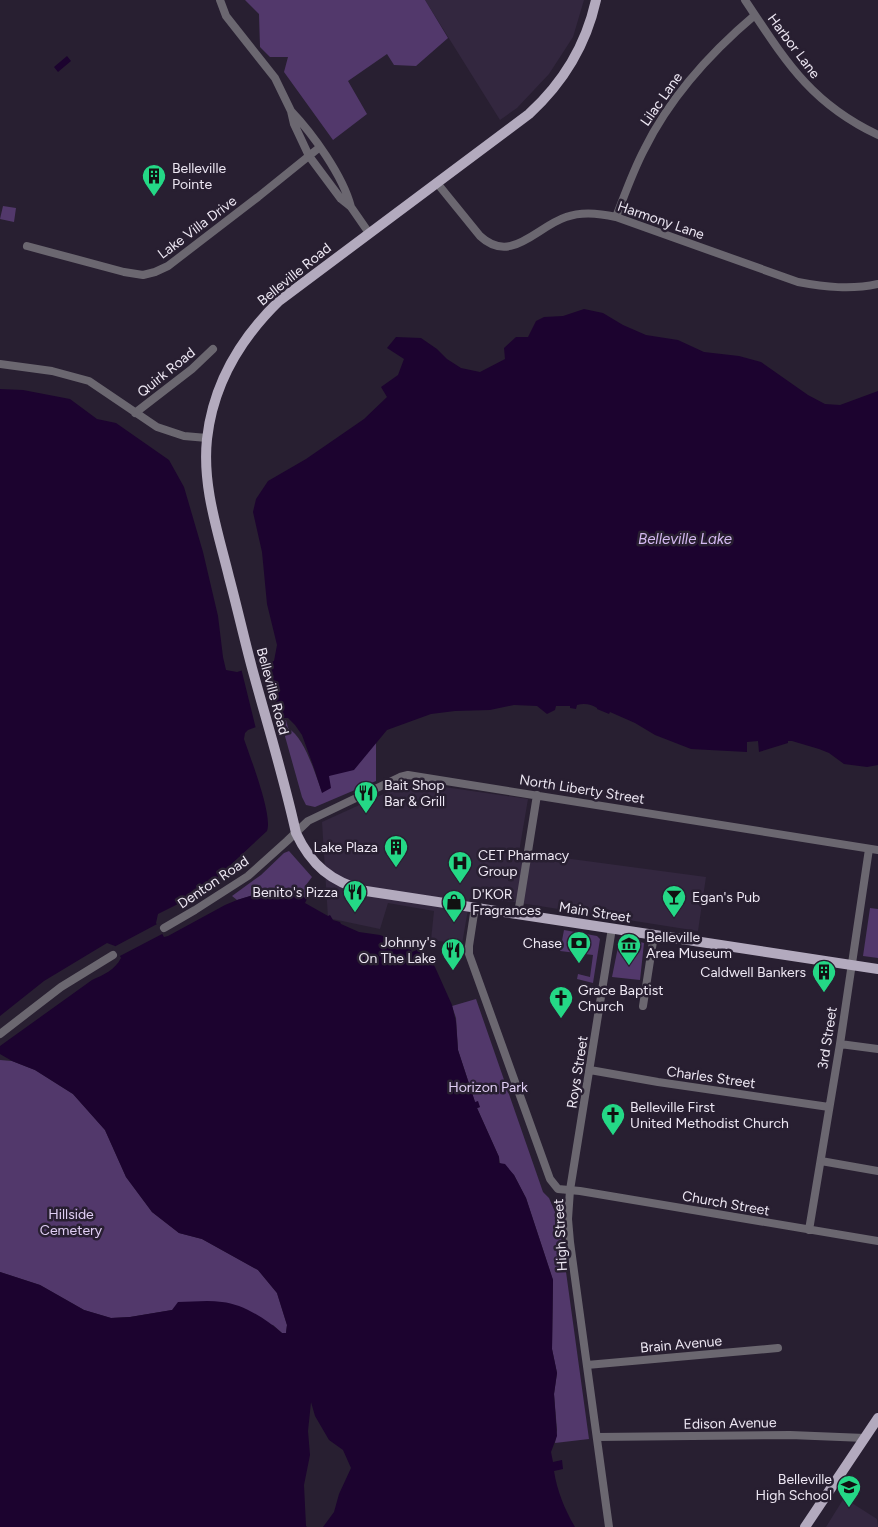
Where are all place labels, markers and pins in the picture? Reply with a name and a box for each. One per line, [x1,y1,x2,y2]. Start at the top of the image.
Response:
place label: Belleville Pointe [172,160,227,193]
building icon: Belleville Pointe [141,163,167,197]
place label: Bait Shop Bar & Grill [384,777,445,810]
restaurant icon: Bait Shop Bar & Grill [353,780,379,814]
building icon: Lake Plaza [383,834,409,868]
place label: Lake Plaza [313,839,378,856]
place label: CET Pharmacy Group [478,847,570,880]
hospital icon: CET Pharmacy Group [447,850,473,884]
restaurant icon: Benito's Pizza [342,879,368,913]
place label: Benito's Pizza [252,884,338,901]
bar icon: Egan's Pub [661,884,687,918]
place label: D'KOR Fragrances [472,886,541,919]
shop icon: D'KOR Fragrances [441,889,467,923]
place label: Egan's Pub [692,889,760,906]
place label: Belleville Area Museum [646,929,732,962]
bank icon: Chase [566,930,592,964]
museum icon: Belleville Area Museum [616,932,642,966]
place label: Johnny's On The Lake [359,934,436,967]
place label: Chase [523,935,562,952]
restaurant icon: Johnny's On The Lake [440,937,466,971]
building icon: Caldwell Bankers [811,959,837,993]
place label: Caldwell Bankers [700,964,806,981]
place label: Grace Baptist Church [578,982,664,1015]
church icon: Grace Baptist Church [548,985,574,1019]
place label: Belleville First United Methodist Church [630,1099,789,1132]
church icon: Belleville First United Methodist Church [600,1102,626,1136]
place label: Belleville High School [755,1471,832,1504]
school or university icon: Belleville High School [836,1474,862,1508]

